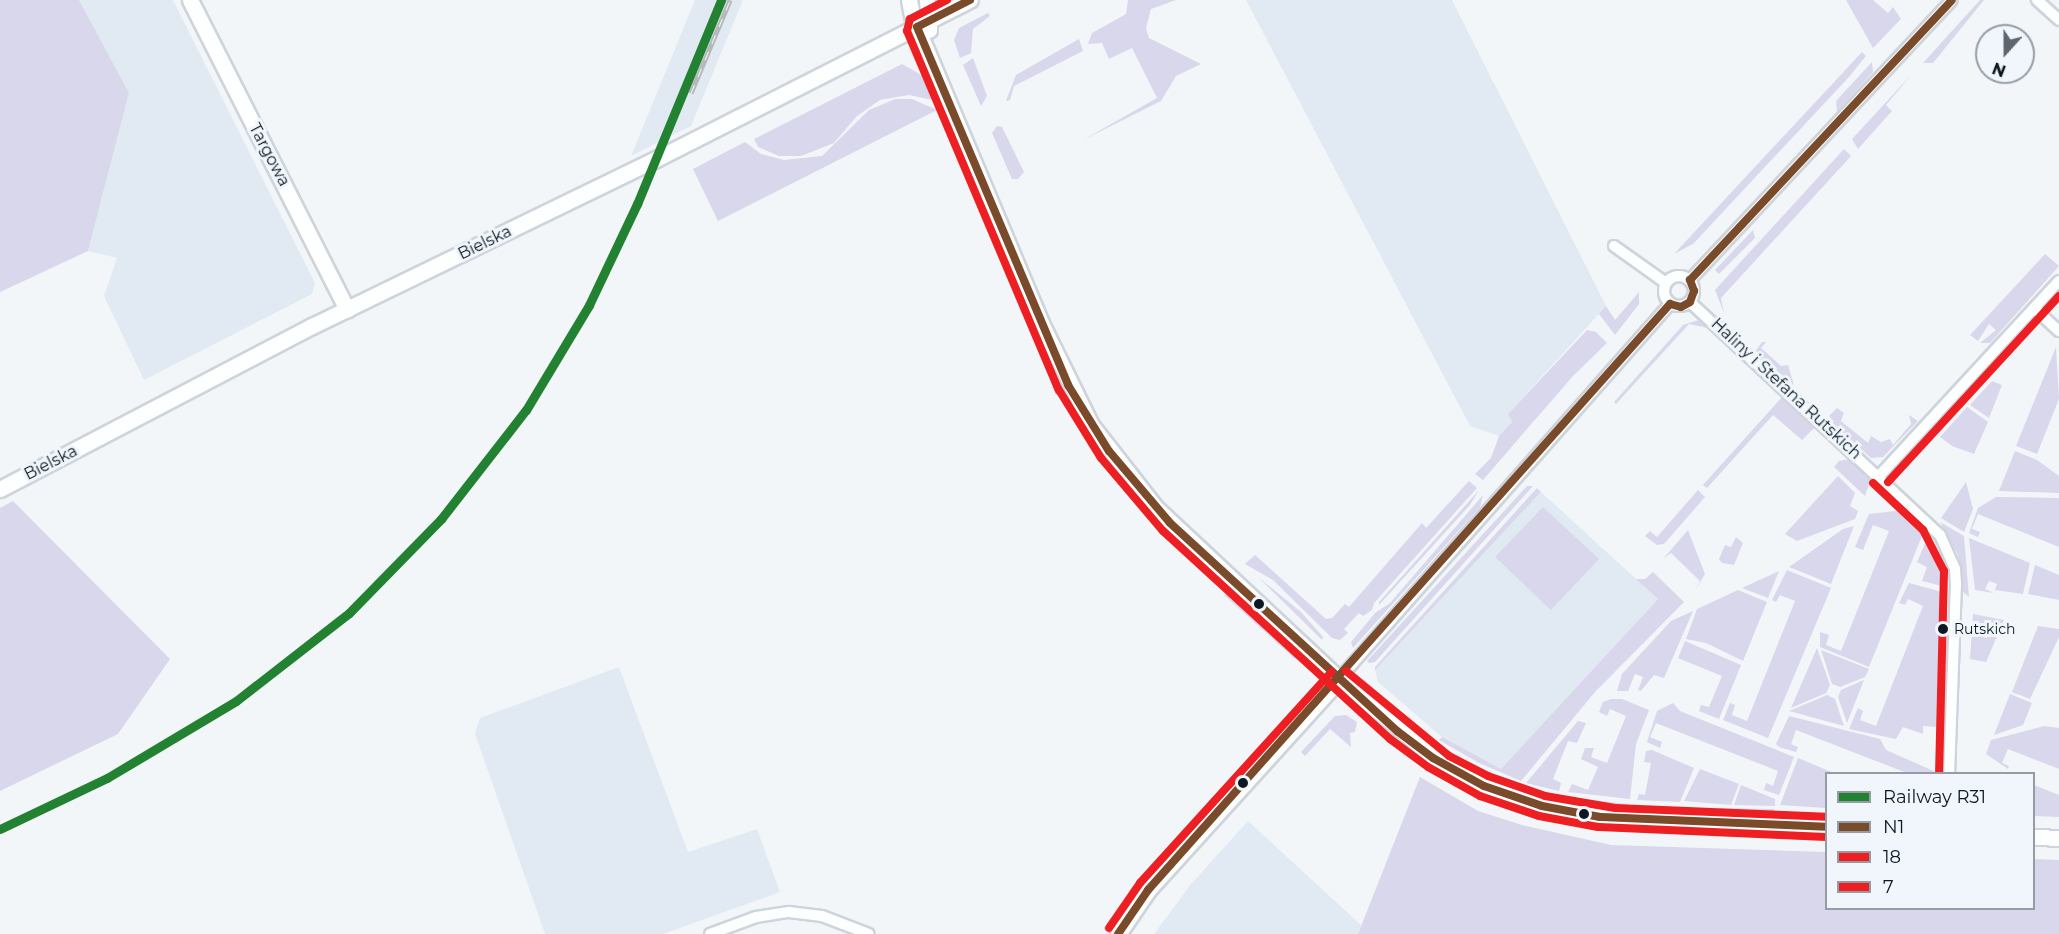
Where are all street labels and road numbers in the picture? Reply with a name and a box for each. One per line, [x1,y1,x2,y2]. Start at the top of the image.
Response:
street label: Targowa [244,120,294,190]
street label: Bielska [455,222,515,264]
street label: Haliny i Stefana Rutskich [1707,314,1865,464]
street label: Bielska [21,442,81,484]

